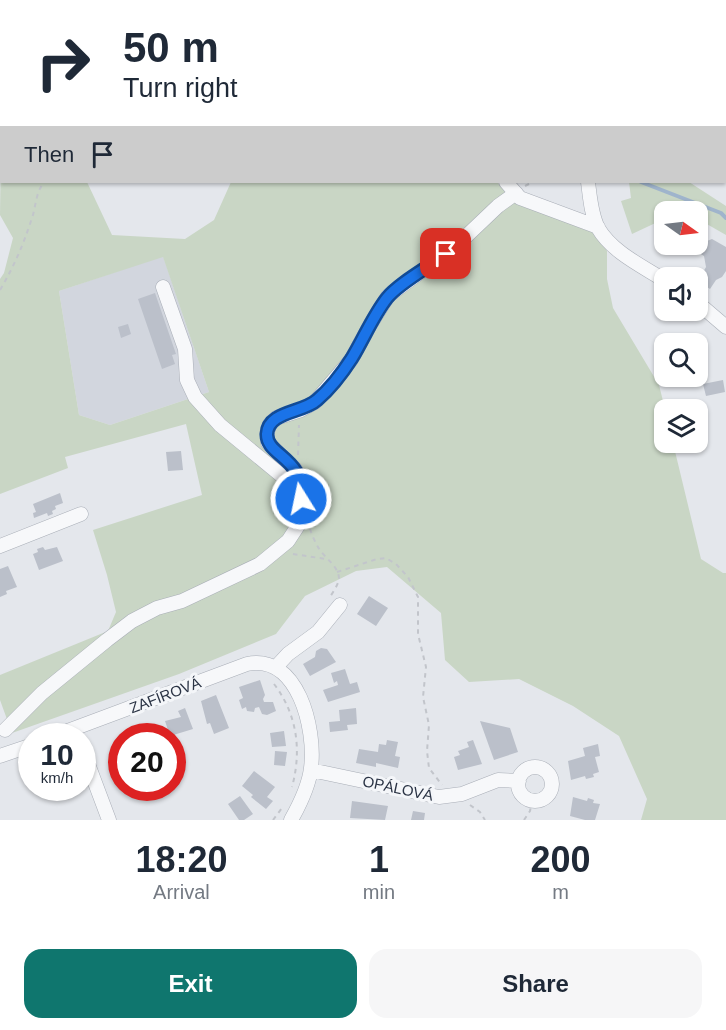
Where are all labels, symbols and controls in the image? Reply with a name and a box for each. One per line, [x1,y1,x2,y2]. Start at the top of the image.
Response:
icon: right [24,24,102,102]
text: 50 m [123,24,219,71]
text: Turn right [123,73,238,103]
icon: arrive [86,138,119,171]
text: Then [24,142,74,167]
north arrow [654,201,708,255]
map controls [654,201,708,453]
pin [420,228,471,279]
icon: arrive [429,237,462,270]
button: sound [654,267,708,321]
button: search [654,333,708,387]
button: layers [654,399,708,453]
position arrow [269,467,333,531]
street label: ZAFÍROVÁ [127,674,203,716]
speed limit sign: 20 [108,723,186,801]
text: 10 [40,738,74,771]
text: km/h [41,769,73,786]
street label: OPÁLOVÁ [361,772,435,804]
text: 18:20 [135,839,227,880]
text: 1 [369,839,389,880]
text: 200 [530,839,591,880]
text: Arrival [153,881,210,903]
text: min [363,881,395,903]
text: m [552,881,569,903]
button: Exit [24,949,357,1018]
button: Share [369,949,702,1018]

